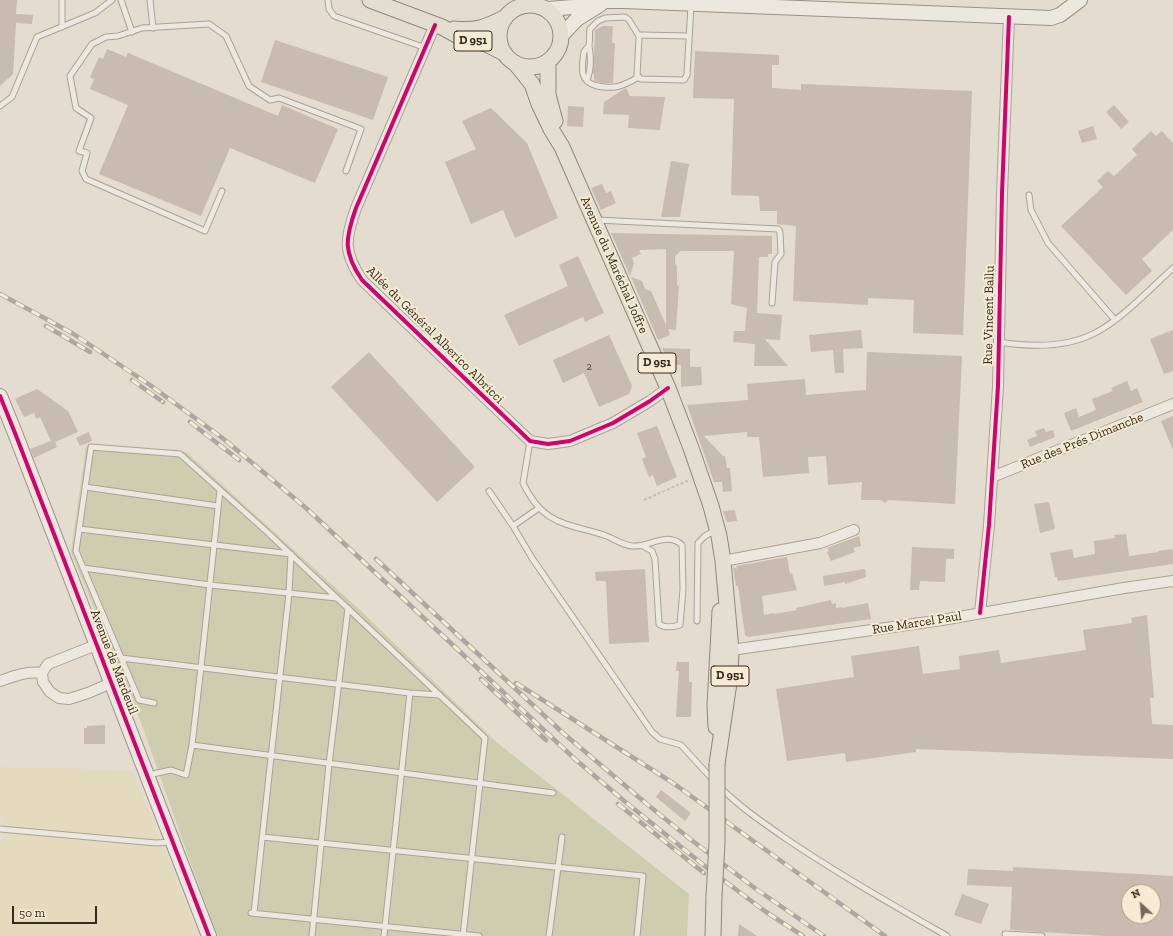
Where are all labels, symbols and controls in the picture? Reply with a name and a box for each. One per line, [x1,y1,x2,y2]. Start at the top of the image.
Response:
road number: D 951 [454,31,492,51]
street label: Avenue du Maréchal Joffre [577,194,651,336]
street label: Allée du Général Alberico Albricci [363,263,507,407]
street label: Rue Vincent Ballu [980,265,998,365]
road number: D 951 [638,353,676,373]
house number: 2 [586,360,592,374]
street label: Rue des Prés Dimanche [1018,409,1146,473]
street label: Avenue de Mardeuil [87,607,141,717]
street label: Rue Marcel Paul [871,608,963,638]
road number: D 951 [711,666,749,686]
north arrow [1121,884,1161,924]
text: N [1129,886,1143,901]
scale bar [14,898,99,924]
text: 50 m [19,906,45,920]

